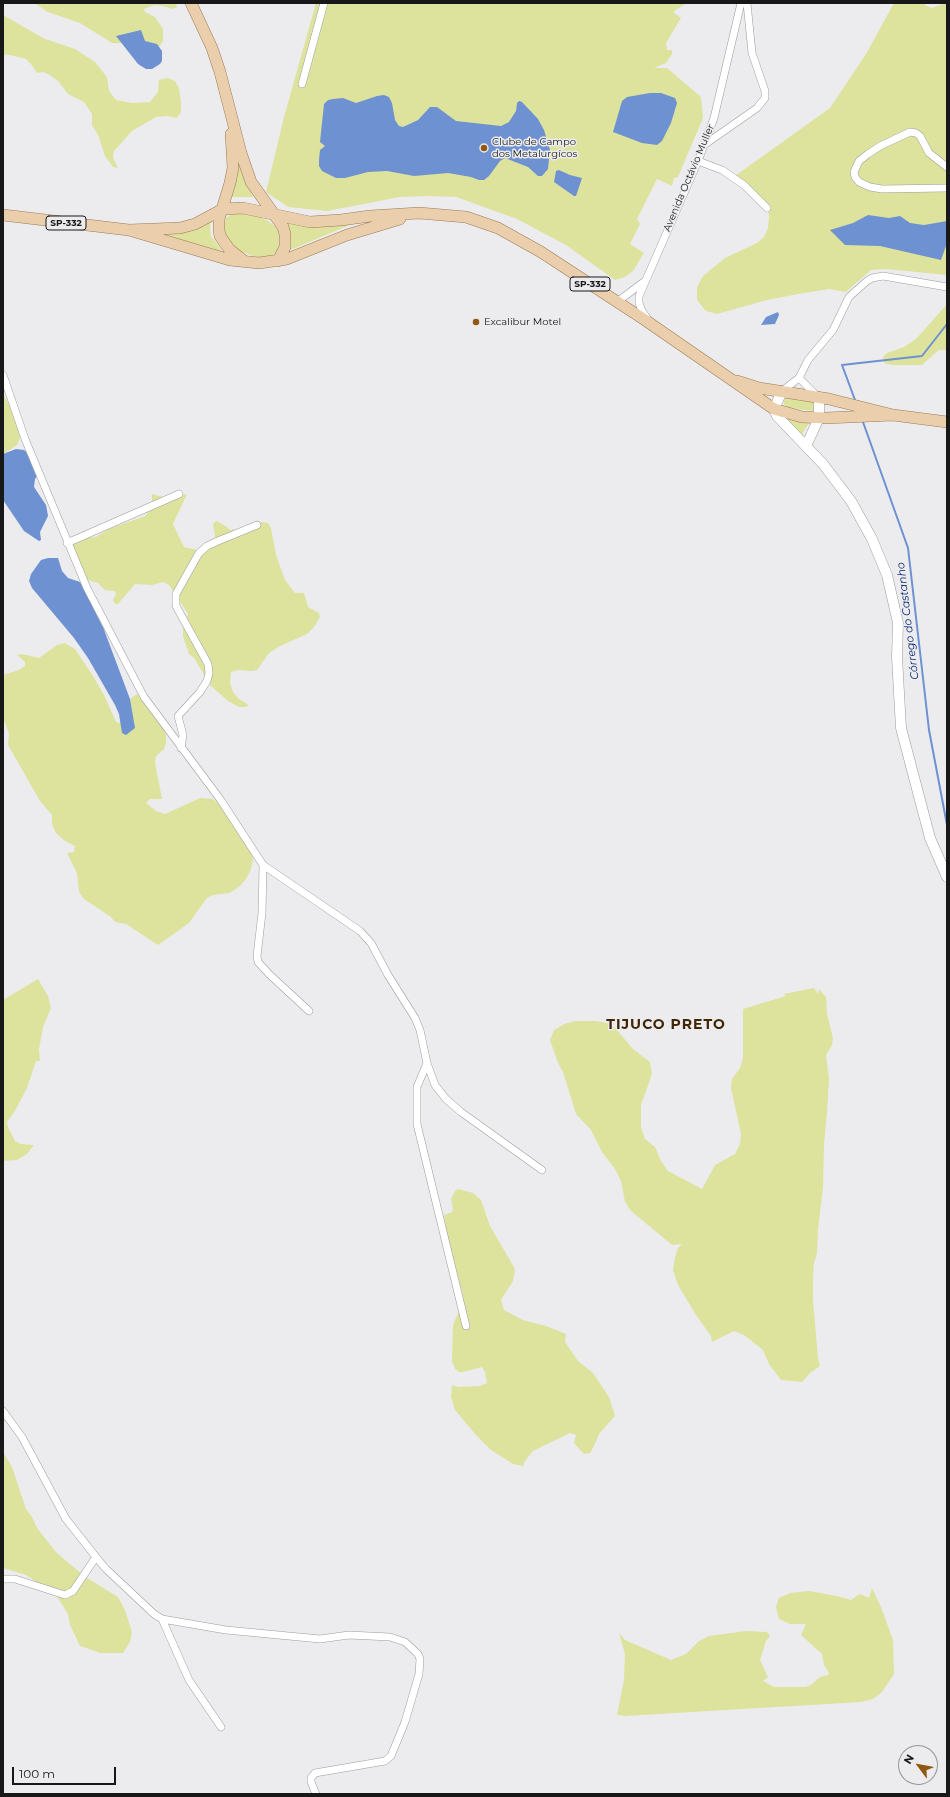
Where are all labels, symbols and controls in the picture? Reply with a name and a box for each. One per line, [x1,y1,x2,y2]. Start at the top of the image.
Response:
street label: Avenida Octávio Muller [661,123,717,233]
place label: Clube de Campo dos Metalurgícos [492,136,577,160]
marker: Clube de Campo dos Metalurgícos [479,143,489,153]
road number: SP-332 [46,216,86,230]
road number: SP-332 [570,277,610,291]
place label: Excalibur Motel [484,316,561,328]
marker: Excalibur Motel [471,317,481,327]
water label: Córrego do Castanho [894,561,922,681]
district label: TIJUCO PRETO [606,1017,726,1033]
north arrow [898,1745,938,1785]
text: N [900,1752,917,1767]
scale bar [14,1759,118,1785]
text: 100 m [19,1766,55,1781]

